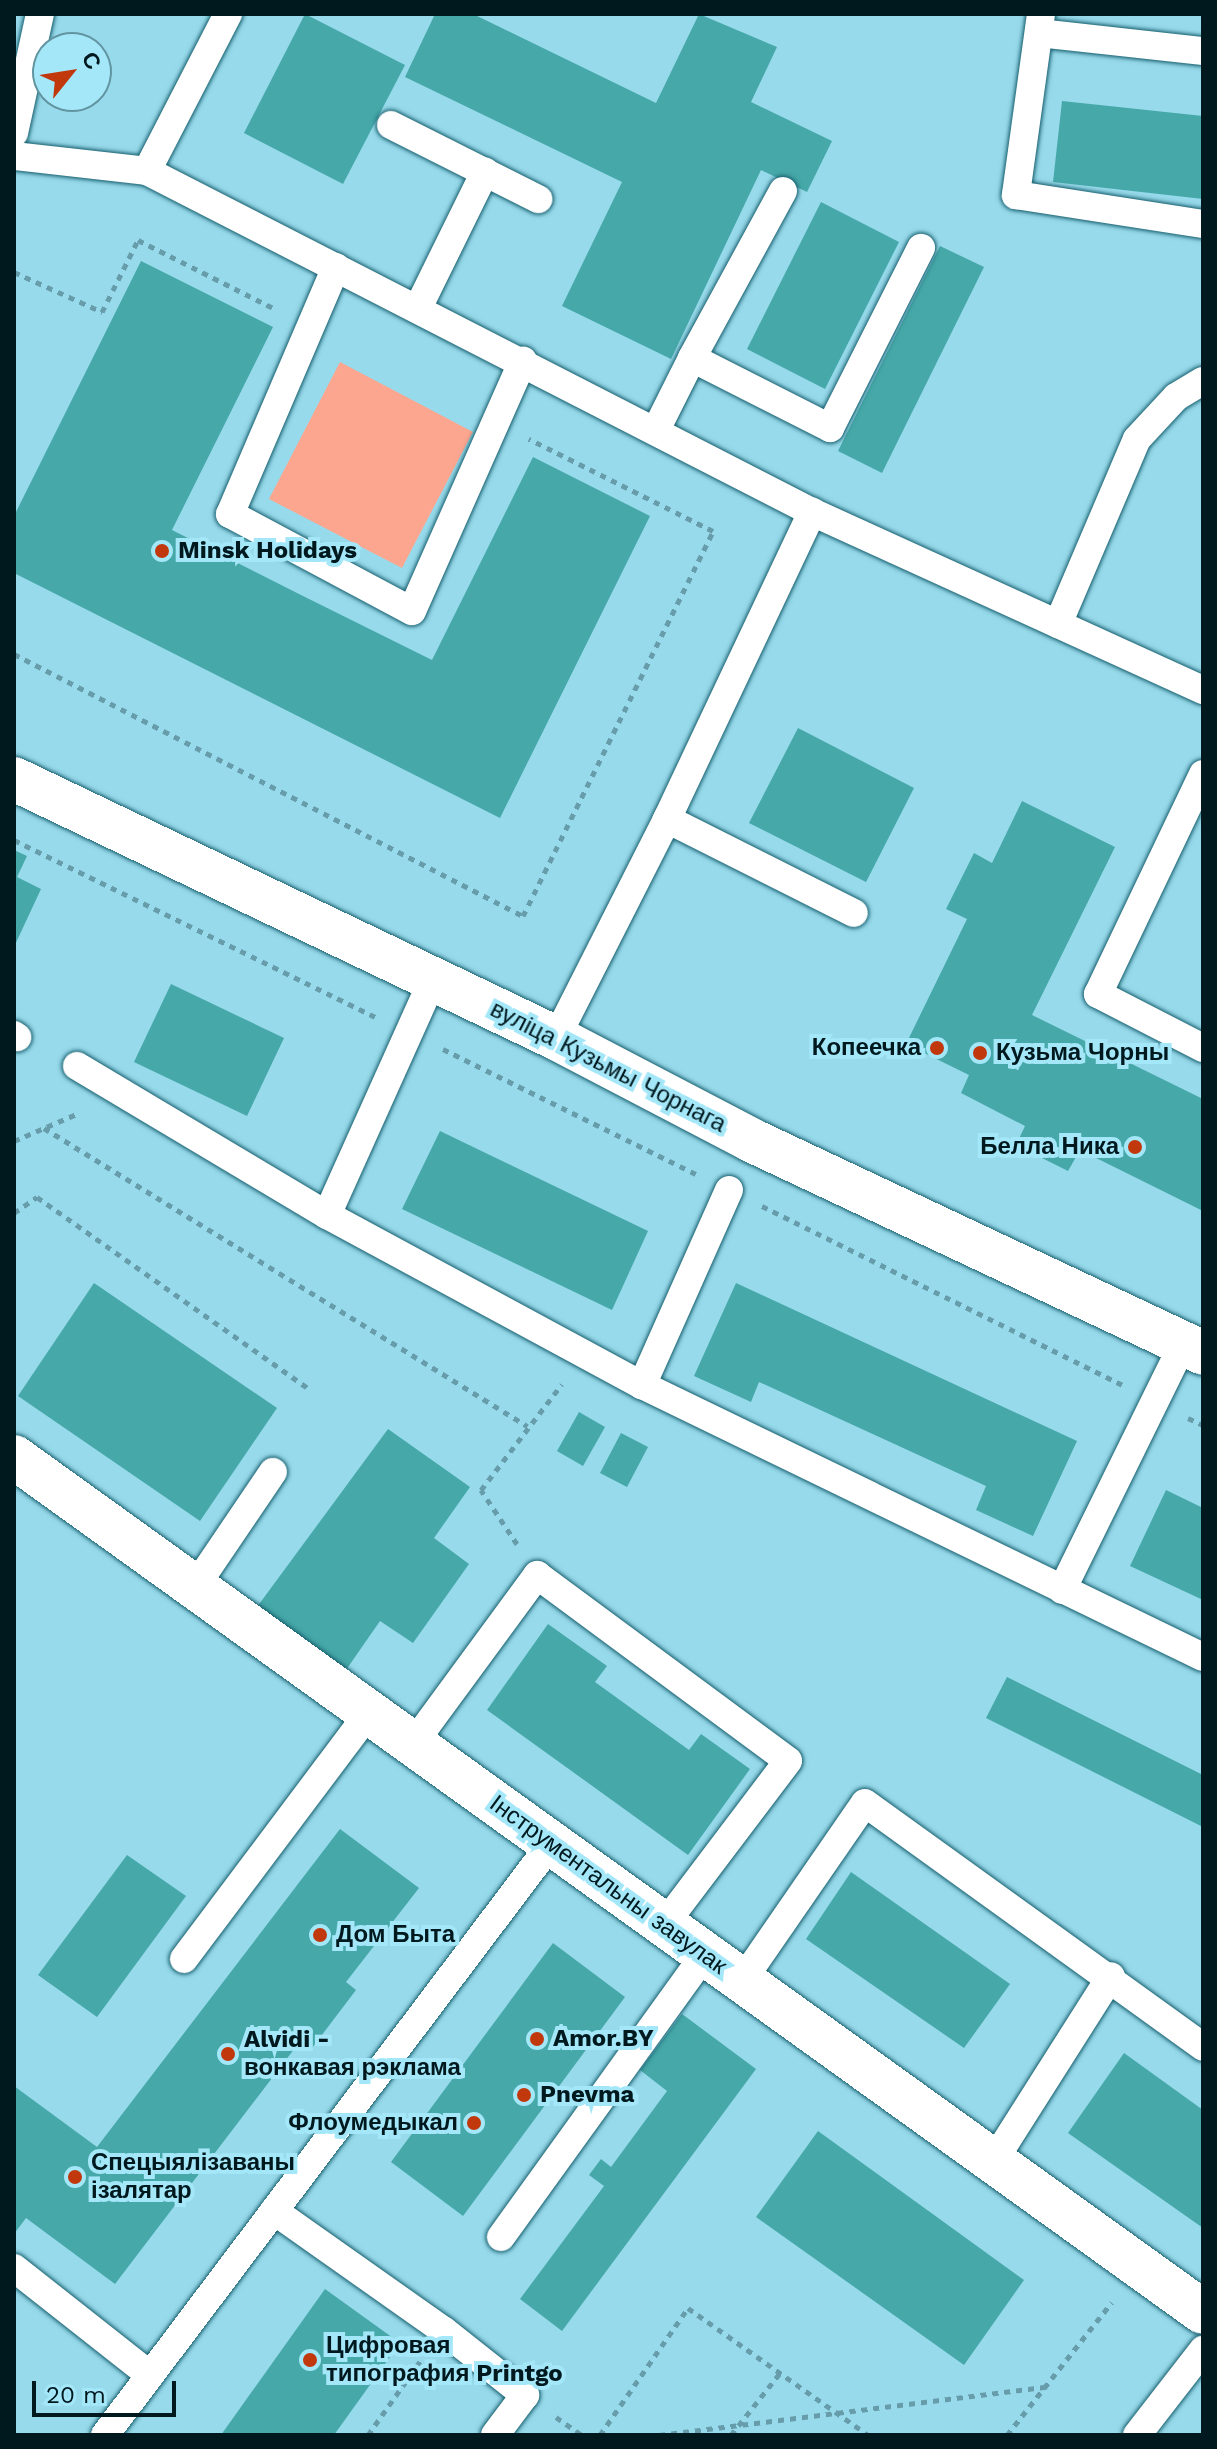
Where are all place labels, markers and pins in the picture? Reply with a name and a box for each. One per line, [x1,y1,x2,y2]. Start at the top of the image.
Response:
place label: Minsk Holidays [178,537,357,565]
marker: Minsk Holidays [153,542,171,560]
place label: Копеечка [812,1034,921,1062]
marker: Копеечка [928,1039,946,1057]
place label: Кузьма Чорны [996,1039,1169,1067]
marker: Кузьма Чорны [971,1044,989,1062]
place label: Белла Ника [980,1133,1119,1161]
marker: Белла Ника [1126,1138,1144,1156]
place label: Дом Быта [336,1921,455,1949]
marker: Дом Быта [311,1926,329,1944]
place label: Amor.BY [553,2025,654,2053]
place label: Alvidi - вонкавая рэклама [244,2026,461,2082]
marker: Amor.BY [528,2030,546,2048]
marker: Alvidi - вонкавая рэклама [219,2045,237,2063]
place label: Pnevma [540,2081,634,2109]
marker: Pnevma [515,2086,533,2104]
place label: Флоумедыкал [288,2109,458,2137]
marker: Флоумедыкал [465,2114,483,2132]
place label: Спецыялізаваны ізалятар [91,2149,295,2205]
marker: Спецыялізаваны ізалятар [66,2168,84,2186]
place label: Цифровая типография Printgo [326,2332,563,2388]
marker: Цифровая типография Printgo [301,2351,319,2369]

